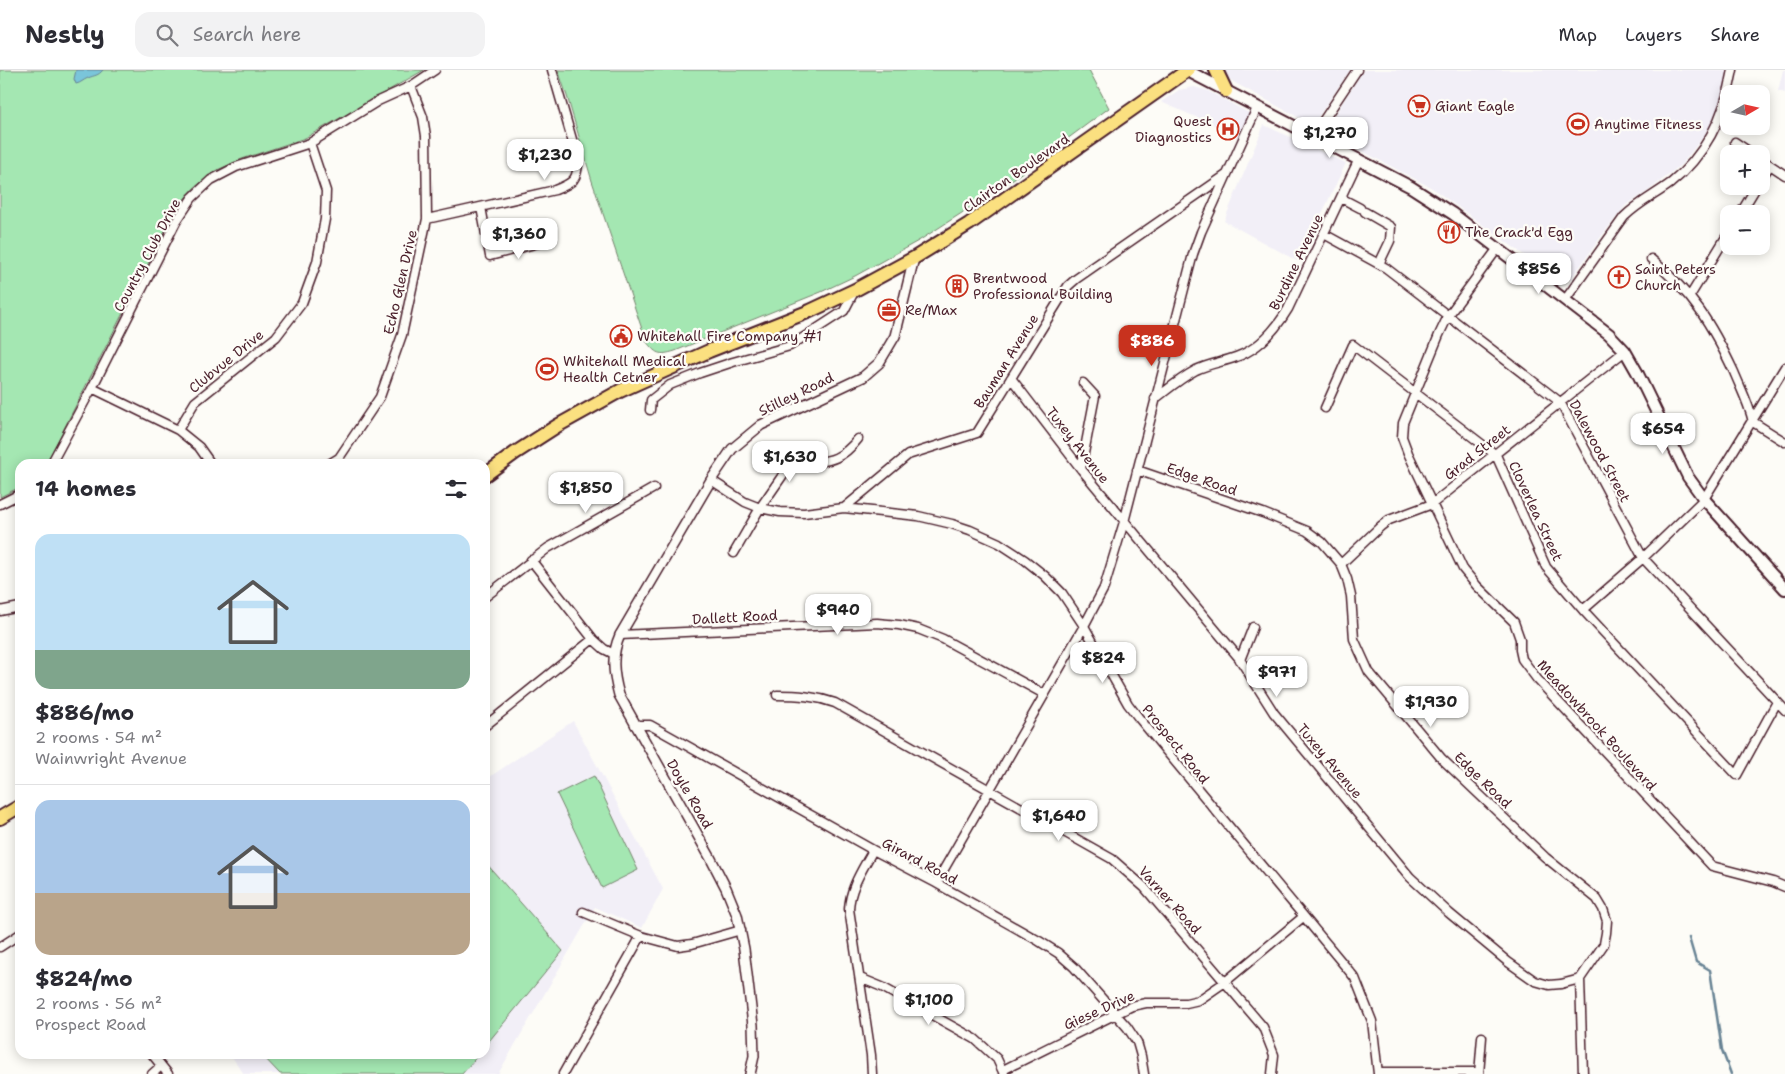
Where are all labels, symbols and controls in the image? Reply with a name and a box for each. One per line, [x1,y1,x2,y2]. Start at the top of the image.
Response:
search box [135,12,485,57]
text: Nestly [25,19,105,51]
icon: search [153,21,181,49]
text: Search here [193,22,301,47]
text: Map [1559,23,1597,47]
text: Layers [1625,23,1682,47]
text: Share [1710,23,1760,47]
north arrow [1720,85,1770,135]
map controls [1720,85,1770,255]
supermarket icon: Giant Eagle [1407,94,1431,118]
place label: Giant Eagle [1435,97,1515,115]
place label: Quest Diagnostics [1135,112,1212,146]
sports icon: Anytime Fitness [1566,112,1590,136]
place label: Anytime Fitness [1594,115,1702,133]
pin: $1,270 [1289,116,1371,159]
hospital icon: Quest Diagnostics [1216,117,1240,141]
text: $1,270 [1303,122,1357,143]
street label: Clairton Boulevard [959,129,1073,217]
pin: $1,230 [504,138,586,181]
text: $1,230 [518,144,572,165]
button: + [1720,145,1770,195]
street label: Country Club Drive [109,195,185,315]
button: − [1720,205,1770,255]
street label: Burdine Avenue [1265,211,1327,313]
pin: $1,360 [478,218,560,260]
restaurant icon: The Crack'd Egg [1437,220,1461,244]
text: $1,360 [492,223,546,244]
place label: The Crack'd Egg [1465,223,1573,241]
street label: Echo Glen Drive [379,228,421,336]
pin: $856 [1509,252,1569,295]
text: $856 [1517,258,1561,279]
place label: Saint Peters Church [1635,260,1716,294]
church icon: Saint Peters Church [1607,265,1631,289]
place label: Brentwood Professional Building [973,269,1113,303]
building icon: Brentwood Professional Building [945,274,969,298]
office icon: Re/Max [877,298,901,322]
place label: Re/Max [905,301,957,319]
street label: Bauman Avenue [970,310,1042,412]
public building icon: Whitehall Fire Company #1 [609,324,633,348]
pin: $886 [1122,324,1182,367]
street label: Clubvue Drive [185,325,267,397]
place label: Whitehall Fire Company #1 [637,327,822,345]
text: $886 [1130,330,1174,351]
place label: Whitehall Medical Health Cetner [563,352,687,386]
sports icon: Whitehall Medical Health Cetner [535,357,559,381]
street label: Stilley Road [755,368,837,420]
street label: Dalewood Street [1565,397,1635,505]
street label: Tuxey Avenue [1042,403,1114,487]
pin: $654 [1633,412,1693,455]
text: $654 [1641,418,1685,439]
street label: Grad Street [1440,420,1514,484]
pin: $1,630 [749,440,831,483]
text: $1,630 [763,446,817,467]
street label: Cloverlea Street [1505,458,1567,564]
street label: Edge Road [1164,459,1240,499]
pin: $1,850 [545,472,627,514]
text: 14 homes [35,475,136,503]
icon: filters [442,475,470,503]
text: $1,850 [559,477,613,498]
icon: home [208,567,298,657]
pin: $940 [808,594,868,636]
text: $940 [816,599,860,620]
street label: Dallett Road [692,606,778,628]
pin: $824 [1073,642,1133,684]
text: $824 [1081,647,1125,668]
pin: $971 [1247,656,1307,698]
street label: Meadowbrook Boulevard [1533,656,1661,794]
text: $971 [1257,661,1297,682]
pin: $1,930 [1390,686,1472,728]
text: $1,930 [1405,691,1457,712]
text: $886/mo [35,699,134,727]
street label: Prospect Road [1138,701,1214,788]
street label: Tuxey Avenue [1293,720,1367,802]
text: 2 rooms · 54 m² [35,727,162,748]
text: Wainwright Avenue [35,748,187,769]
street label: Edge Road [1450,748,1516,812]
street label: Doyle Road [663,756,717,832]
pin: $1,640 [1018,800,1100,842]
text: $1,640 [1032,805,1086,826]
icon: home [208,832,298,922]
street label: Girard Road [879,833,961,889]
street label: Varner Road [1135,862,1205,938]
text: $824/mo [35,965,133,993]
pin: $1,100 [888,984,970,1026]
street label: Giese Drive [1061,986,1137,1034]
text: $1,100 [904,989,954,1010]
text: 2 rooms · 56 m² [35,993,162,1014]
text: Prospect Road [35,1014,146,1035]

